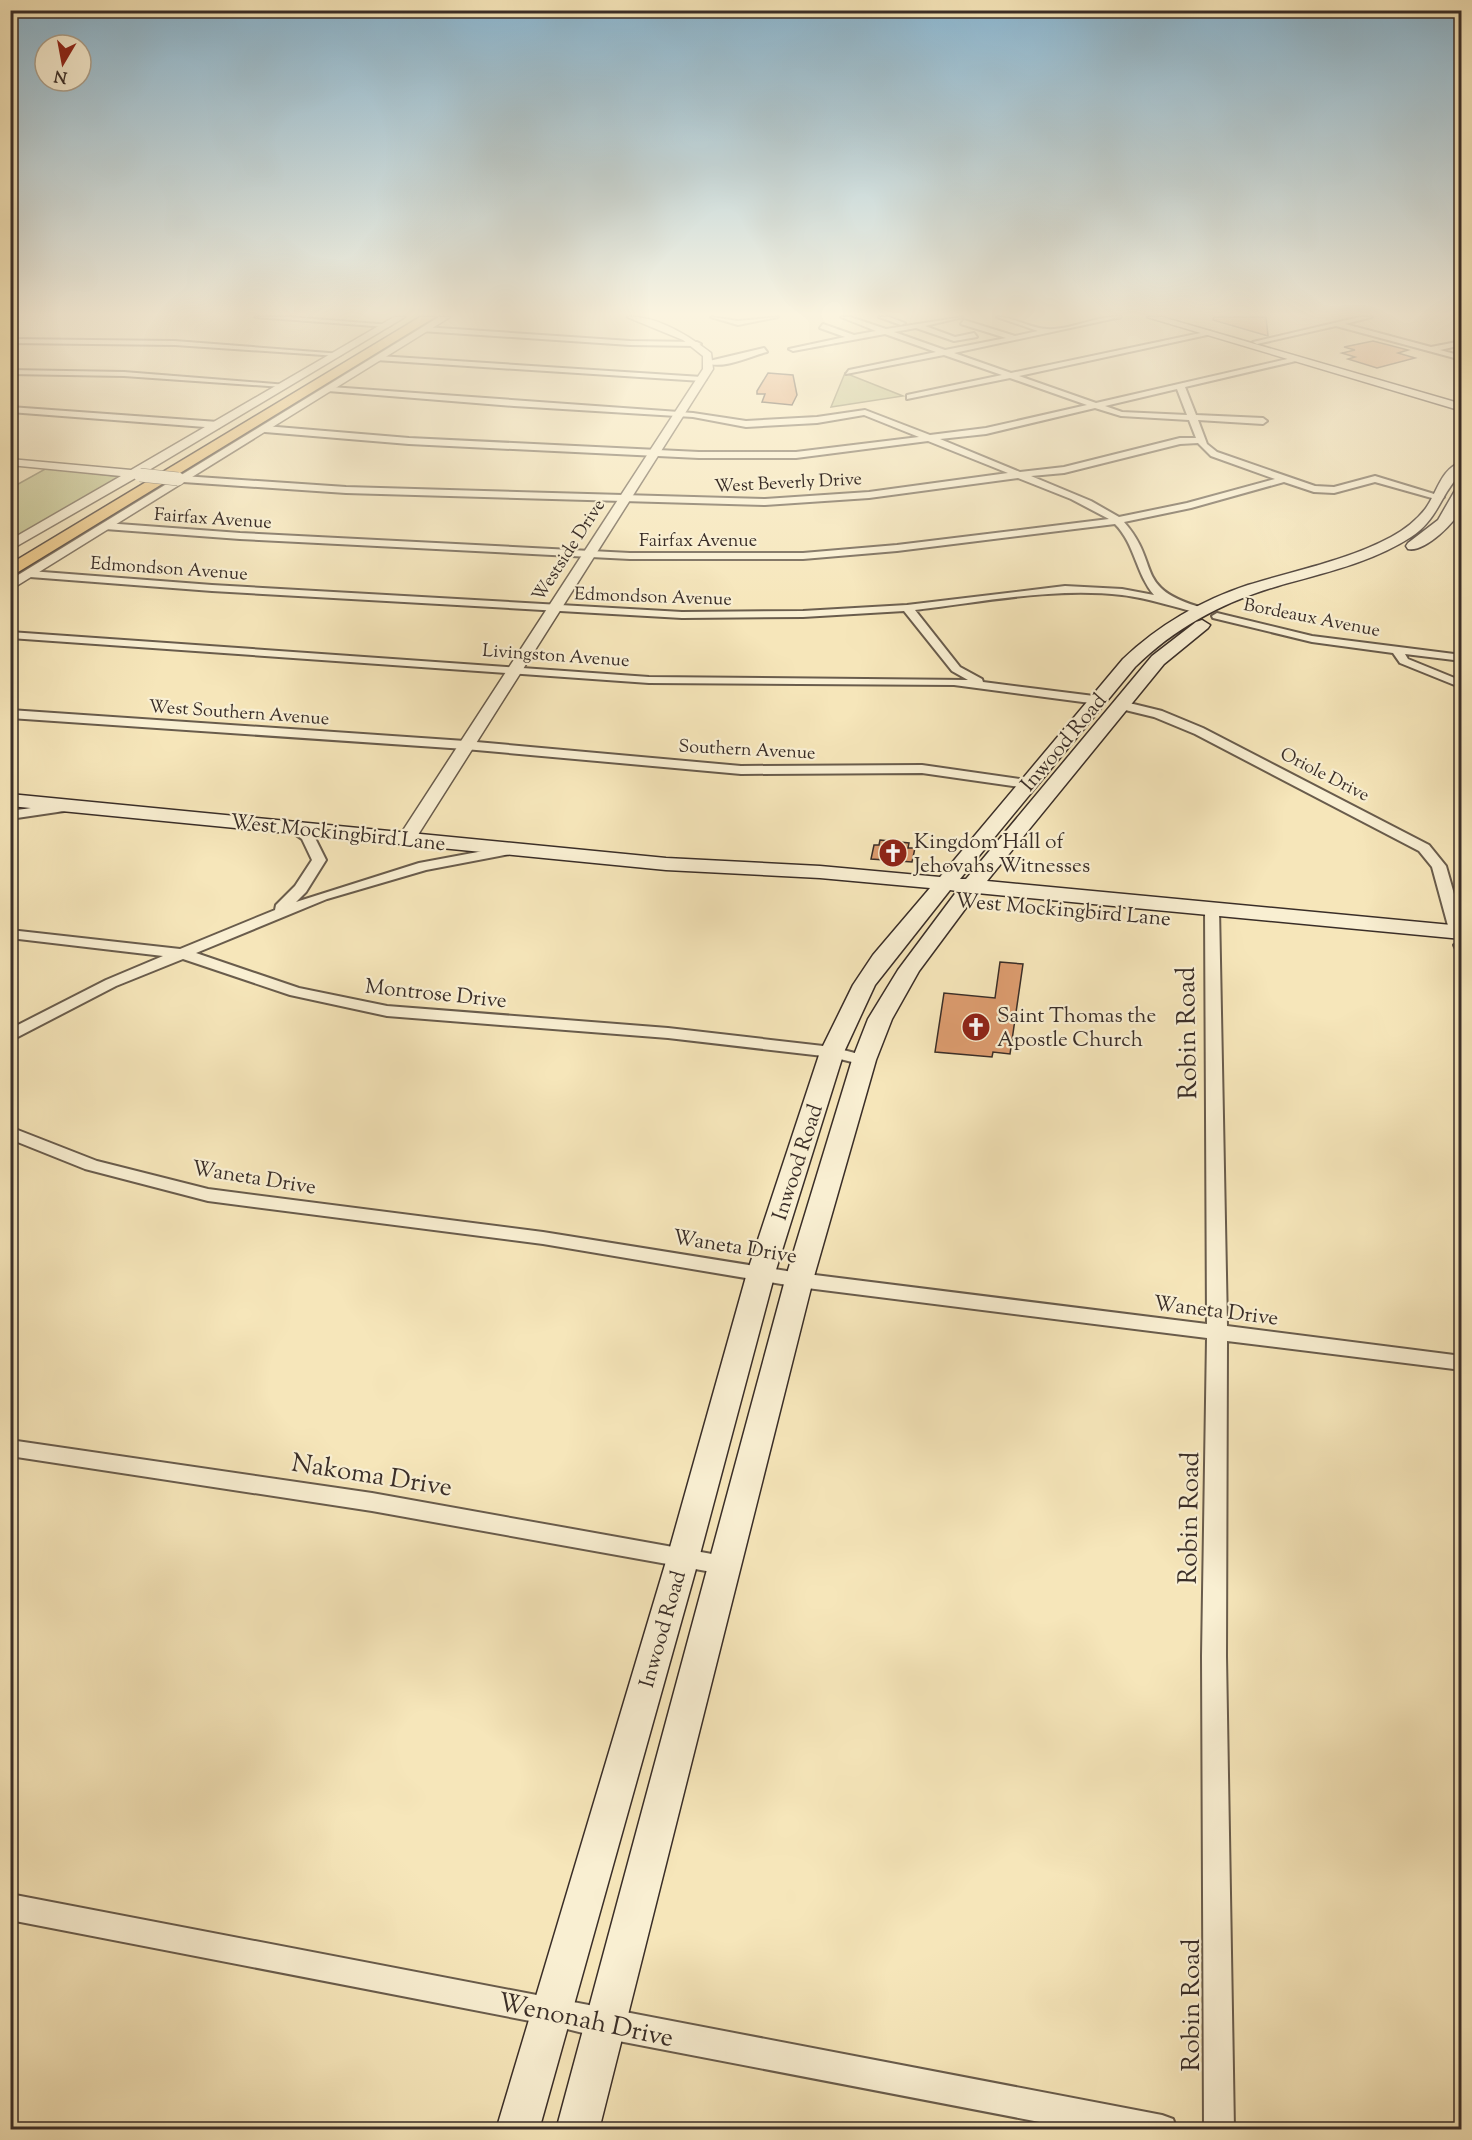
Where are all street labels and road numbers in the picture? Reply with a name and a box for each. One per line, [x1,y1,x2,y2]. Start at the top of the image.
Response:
street label: West Beverly Drive [714,467,863,501]
street label: Westside Drive [527,495,613,607]
street label: Fairfax Avenue [153,503,273,537]
street label: Fairfax Avenue [639,529,757,555]
street label: Edmondson Avenue [89,552,248,588]
street label: Edmondson Avenue [574,582,732,614]
street label: Bordeaux Avenue [1241,593,1382,645]
street label: Livingston Avenue [481,639,630,675]
street label: Inwood Road [1014,687,1115,799]
street label: West Southern Avenue [148,695,330,733]
street label: Southern Avenue [678,734,816,768]
street label: Oriole Drive [1275,742,1373,809]
street label: West Mockingbird Lane [229,808,447,860]
street label: West Mockingbird Lane [954,887,1172,935]
street label: Robin Road [1169,966,1208,1100]
street label: Montrose Drive [363,973,508,1017]
street label: Inwood Road [766,1101,832,1224]
street label: Waneta Drive [189,1154,318,1204]
street label: Waneta Drive [670,1223,799,1273]
street label: Waneta Drive [1152,1289,1280,1335]
street label: Nakoma Drive [289,1446,455,1507]
street label: Robin Road [1171,1451,1210,1585]
street label: Inwood Road [633,1567,695,1692]
street label: Robin Road [1174,1938,1211,2071]
street label: Wenonah Drive [494,1985,677,2058]

